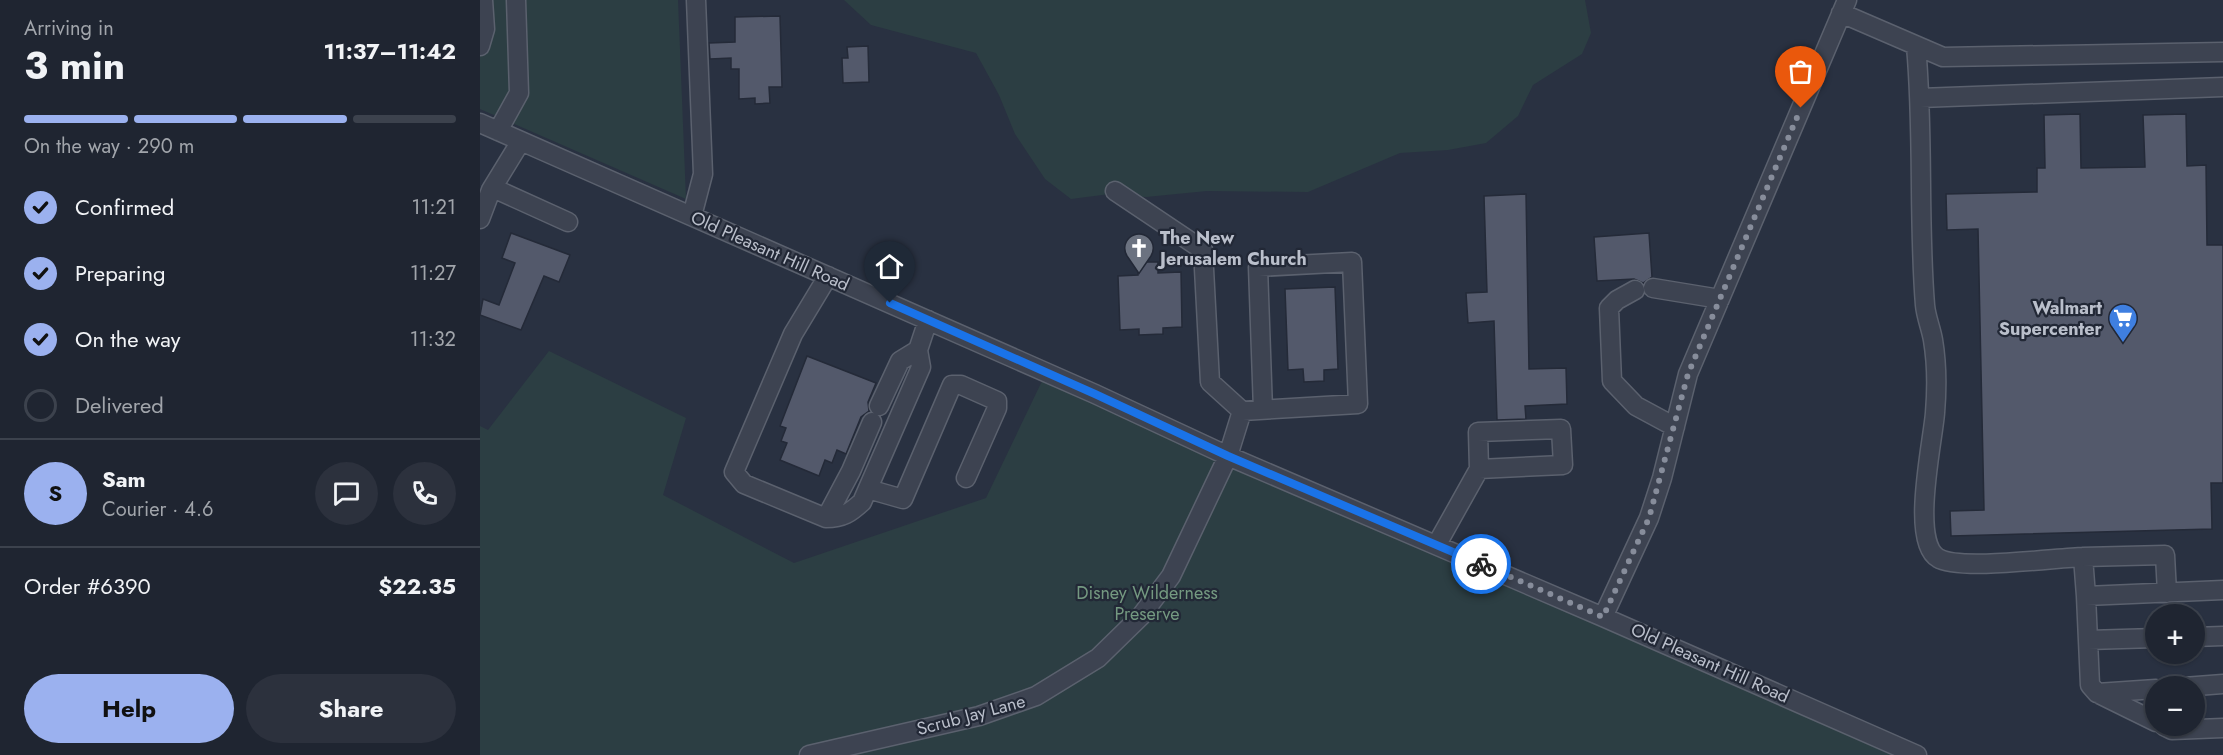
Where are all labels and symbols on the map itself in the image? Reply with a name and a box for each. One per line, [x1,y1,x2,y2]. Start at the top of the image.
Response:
pin [1775,46,1826,108]
street label: Old Pleasant Hill Road [687,204,853,298]
place label: The New Jerusalem Church [1157,225,1307,272]
church icon: The New Jerusalem Church [1123,232,1155,274]
pin [864,241,915,303]
place label: Walmart Supercenter [1999,295,2103,342]
supermarket icon: Walmart Supercenter [2107,302,2139,344]
courier [1451,534,1511,594]
park label: Disney Wilderness Preserve [1076,580,1218,627]
street label: Old Pleasant Hill Road [1627,616,1793,710]
street label: Scrub Jay Lane [914,688,1028,742]

